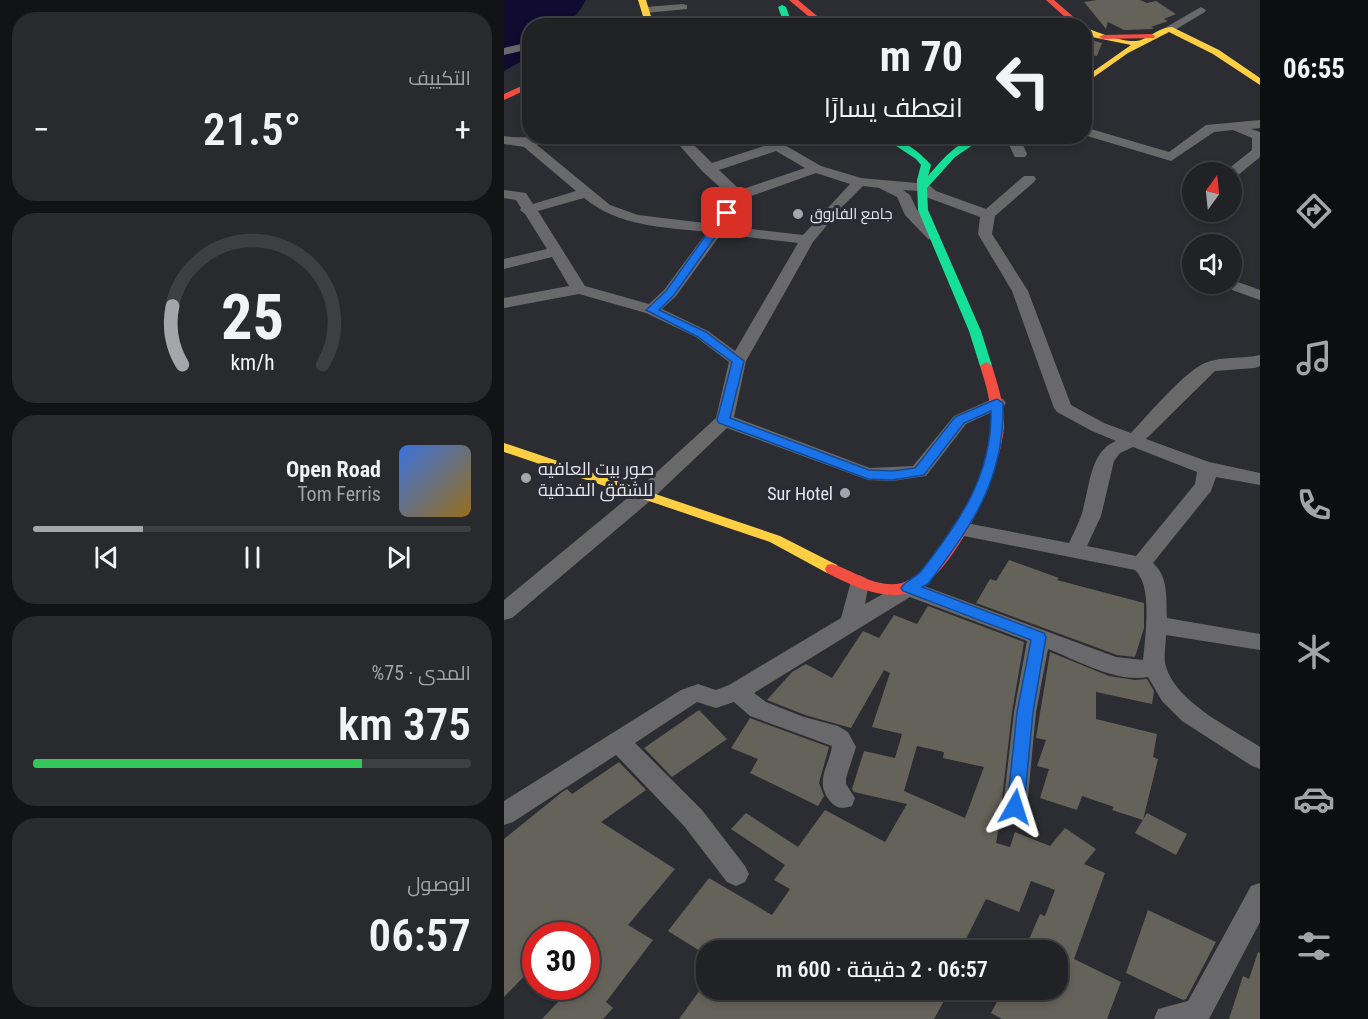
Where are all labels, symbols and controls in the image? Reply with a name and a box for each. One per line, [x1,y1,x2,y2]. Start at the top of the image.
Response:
text: 70 m [880,32,963,81]
icon: left [984,42,1062,120]
text: 06:55 [1283,53,1345,85]
text: التكييف [408,66,471,90]
text: انعطف يسارًا [824,92,963,124]
text: 21.5° [203,103,301,156]
text: − [33,110,50,149]
text: + [455,110,471,149]
north arrow [1182,162,1242,222]
map controls [1182,162,1242,294]
pin [701,187,752,238]
icon: directions [1293,190,1335,232]
icon: arrive [710,196,743,229]
place label: جامع الفاروق [810,205,893,225]
marker: جامع الفاروق [791,207,805,221]
button: sound [1182,234,1242,294]
text: 25 [220,281,284,354]
icon: music [1293,337,1335,379]
text: km/h [230,351,274,376]
text: Open Road [286,457,381,482]
place label: صور بيت العافيه للشقق الفدقية [538,458,654,502]
marker: صور بيت العافيه للشقق الفدقية [519,471,533,485]
text: Tom Ferris [297,482,381,506]
place label: Sur Hotel [767,483,833,504]
icon: phone [1293,484,1335,526]
marker: Sur Hotel [838,486,852,500]
icon: previous [90,541,123,574]
icon: pause [236,541,269,574]
icon: next [382,541,415,574]
icon: climate [1293,631,1335,673]
text: المدى · 75% [372,661,471,685]
text: 375 km [338,698,471,751]
position arrow [983,775,1047,839]
icon: car [1293,778,1335,820]
text: الوصول [407,872,471,896]
text: 06:57 [369,909,471,962]
speed limit sign: 30 [522,922,600,1000]
icon: filters [1293,925,1335,967]
text: 06:57 · 2 دقيقة · 600 m [776,957,988,982]

